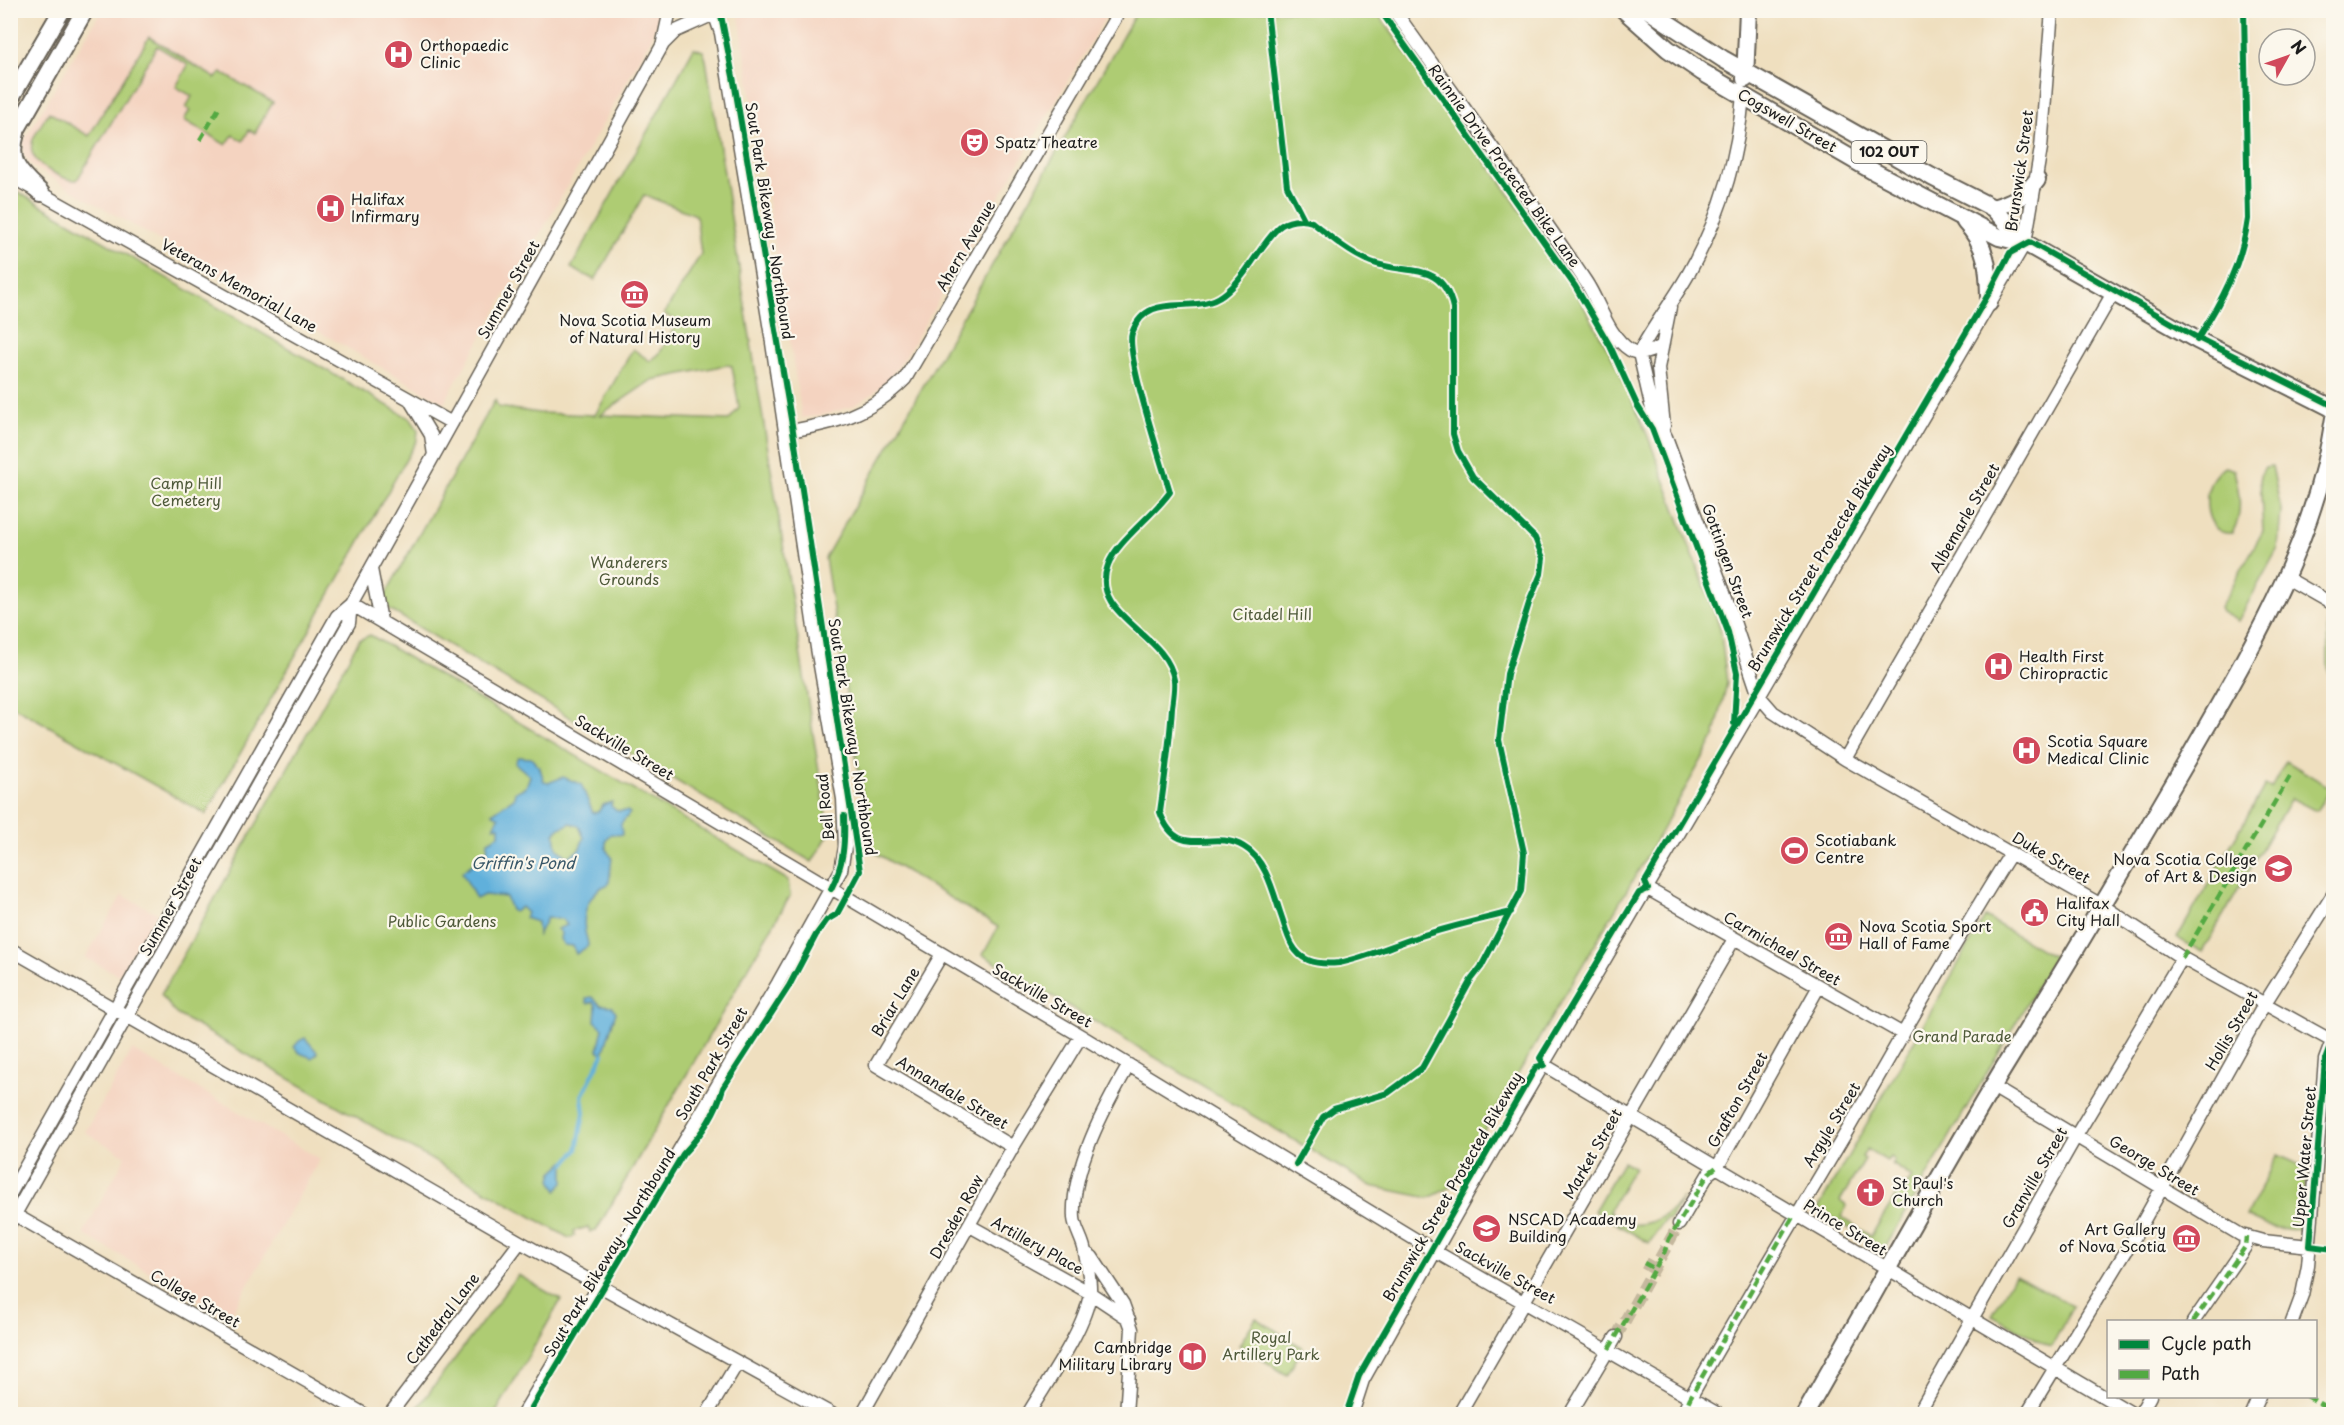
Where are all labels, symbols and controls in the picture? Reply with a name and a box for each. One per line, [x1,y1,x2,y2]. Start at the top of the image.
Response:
north arrow [2257,27,2317,87]
place label: Orthopaedic Clinic [420,33,509,73]
text: N [2286,34,2313,59]
hospital icon: Orthopaedic Clinic [383,39,415,71]
street label: Rainnie Drive Protected Bike Lane [1423,59,1587,272]
street label: Cogswell Street [1734,82,1842,157]
street label: Sout Park Bikeway - Northbound [740,101,801,341]
street label: Brunswick Street [1999,109,2038,233]
theatre icon: Spatz Theatre [958,127,990,159]
place label: Spatz Theatre [995,130,1098,153]
road number: 102 OUT [1852,141,1926,163]
place label: Halifax Infirmary [351,187,420,227]
hospital icon: Halifax Infirmary [314,193,346,225]
street label: Ahern Avenue [929,196,1000,295]
street label: Veterans Memorial Lane [157,232,322,337]
street label: Summer Street [471,236,544,343]
museum icon: Nova Scotia Museum of Natural History [619,278,651,310]
place label: Nova Scotia Museum of Natural History [559,308,711,348]
street label: Brunswick Street Protected Bikeway [1741,439,1896,676]
street label: Albemarle Street [1923,458,2004,576]
park label: Camp Hill Cemetery [150,471,222,511]
street label: Gottingen Street [1697,500,1760,621]
park label: Wanderers Grounds [590,550,668,590]
park label: Citadel Hill [1232,602,1312,625]
street label: Sout Park Bikeway - Northbound [823,617,884,857]
place label: Health First Chiropractic [2019,644,2108,684]
hospital icon: Health First Chiropractic [1982,650,2014,682]
street label: Sackville Street [571,708,679,785]
place label: Scotia Square Medical Clinic [2047,729,2149,769]
hospital icon: Scotia Square Medical Clinic [2010,735,2042,767]
street label: Bell Road [810,772,839,842]
street label: Duke Street [2008,825,2095,888]
place label: Scotiabank Centre [1815,828,1896,868]
sports icon: Scotiabank Centre [1778,834,1810,866]
place label: Nova Scotia College of Art & Design [2113,847,2257,887]
water label: Griffin's Pond [471,850,577,874]
street label: Summer Street [133,853,206,960]
school or university icon: Nova Scotia College of Art & Design [2262,853,2294,885]
place label: Halifax City Hall [2056,891,2120,931]
public building icon: Halifax City Hall [2019,897,2051,929]
street label: Carmichael Street [1720,905,1846,991]
park label: Public Gardens [388,909,497,932]
place label: Nova Scotia Sport Hall of Fame [1859,914,1991,954]
museum icon: Nova Scotia Sport Hall of Fame [1822,920,1854,952]
street label: Sackville Street [989,957,1097,1033]
street label: Briar Lane [865,962,925,1041]
street label: Hollis Street [2199,986,2263,1074]
street label: South Park Street [669,1002,752,1124]
park label: Grand Parade [1912,1024,2012,1047]
street label: Grafton Street [1701,1047,1773,1151]
street label: Annandale Street [892,1049,1013,1134]
street label: Brunswick Street Protected Bikeway [1376,1067,1527,1306]
street label: Argyle Street [1796,1077,1865,1171]
street label: Upper Water Street [2286,1085,2321,1228]
street label: Market Street [1556,1104,1627,1203]
street label: Granville Street [1995,1122,2072,1232]
street label: George Street [2105,1129,2204,1201]
street label: Sout Park Bikeway - Northbound [537,1144,680,1361]
street label: Dresden Row [923,1170,989,1263]
place label: St Paul's Church [1892,1171,1953,1211]
church icon: St Paul's Church [1855,1177,1887,1209]
street label: Prince Street [1800,1193,1892,1261]
place label: NSCAD Academy Building [1508,1207,1637,1247]
street label: Artillery Place [987,1210,1088,1280]
school or university icon: NSCAD Academy Building [1471,1213,1503,1245]
place label: Art Gallery of Nova Scotia [2059,1217,2167,1257]
museum icon: Art Gallery of Nova Scotia [2171,1223,2203,1255]
street label: Sackville Street [1451,1235,1560,1309]
street label: College Street [147,1263,245,1333]
street label: Cathedral Lane [399,1267,484,1369]
legend [2107,1320,2317,1398]
park label: Royal Artillery Park [1222,1325,1320,1365]
text: Cycle path [2161,1329,2252,1356]
place label: Cambridge Military Library [1058,1335,1172,1375]
library icon: Cambridge Military Library [1177,1341,1209,1373]
text: Path [2161,1359,2200,1386]

